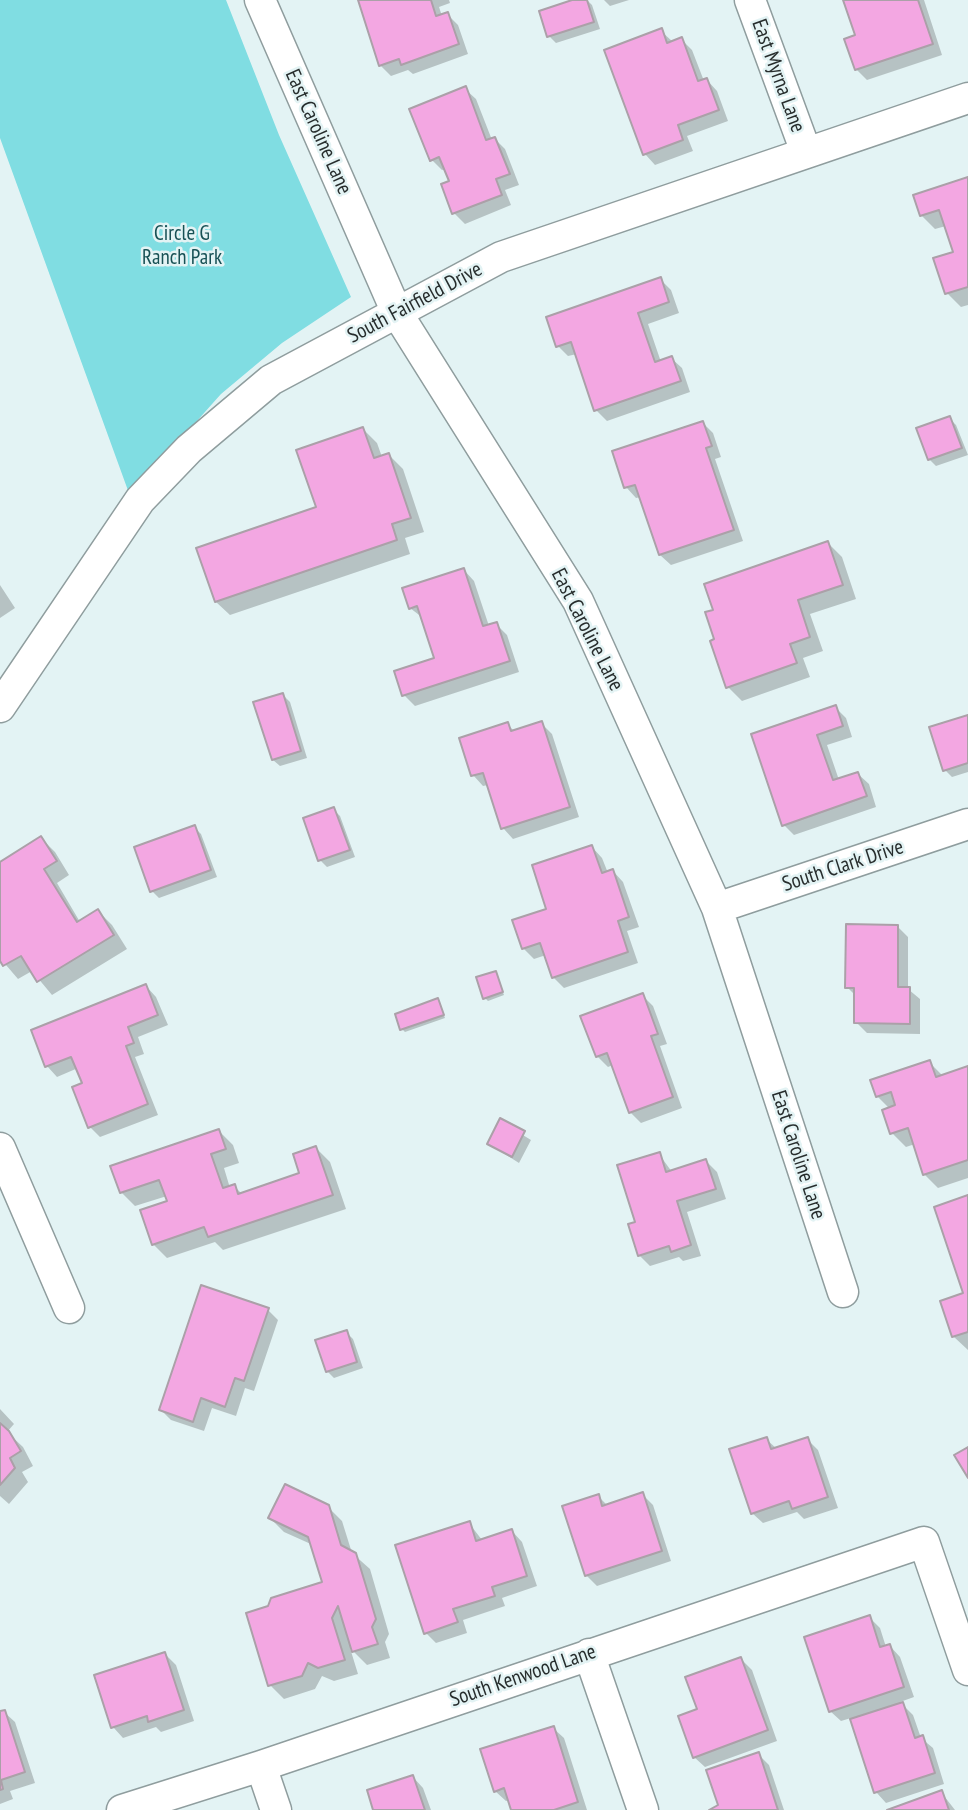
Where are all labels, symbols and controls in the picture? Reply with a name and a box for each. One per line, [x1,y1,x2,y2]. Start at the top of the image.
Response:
street label: East Myrna Lane [746,16,810,136]
street label: East Caroline Lane [279,66,357,198]
park label: Circle G Ranch Park [142,221,222,271]
street label: South Fairfield Drive [344,257,486,349]
street label: East Caroline Lane [545,565,629,695]
street label: South Clark Drive [779,835,907,897]
street label: East Caroline Lane [765,1087,831,1223]
street label: South Kenwood Lane [447,1639,599,1713]

